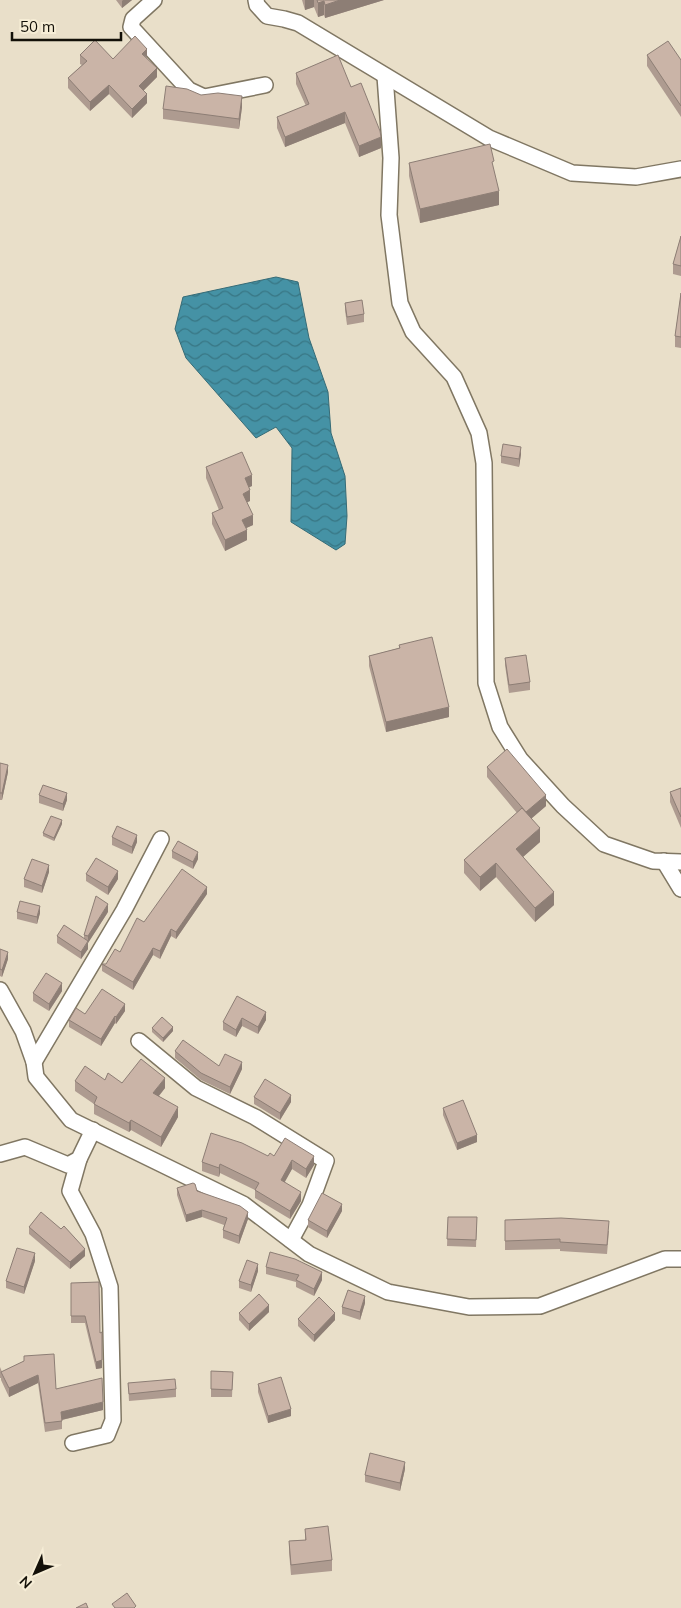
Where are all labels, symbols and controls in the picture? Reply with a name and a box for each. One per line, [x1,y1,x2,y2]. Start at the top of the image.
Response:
scale bar [12,10,121,42]
text: 50 m [20,17,55,36]
north arrow [10,1548,60,1598]
text: N [16,1572,36,1592]

